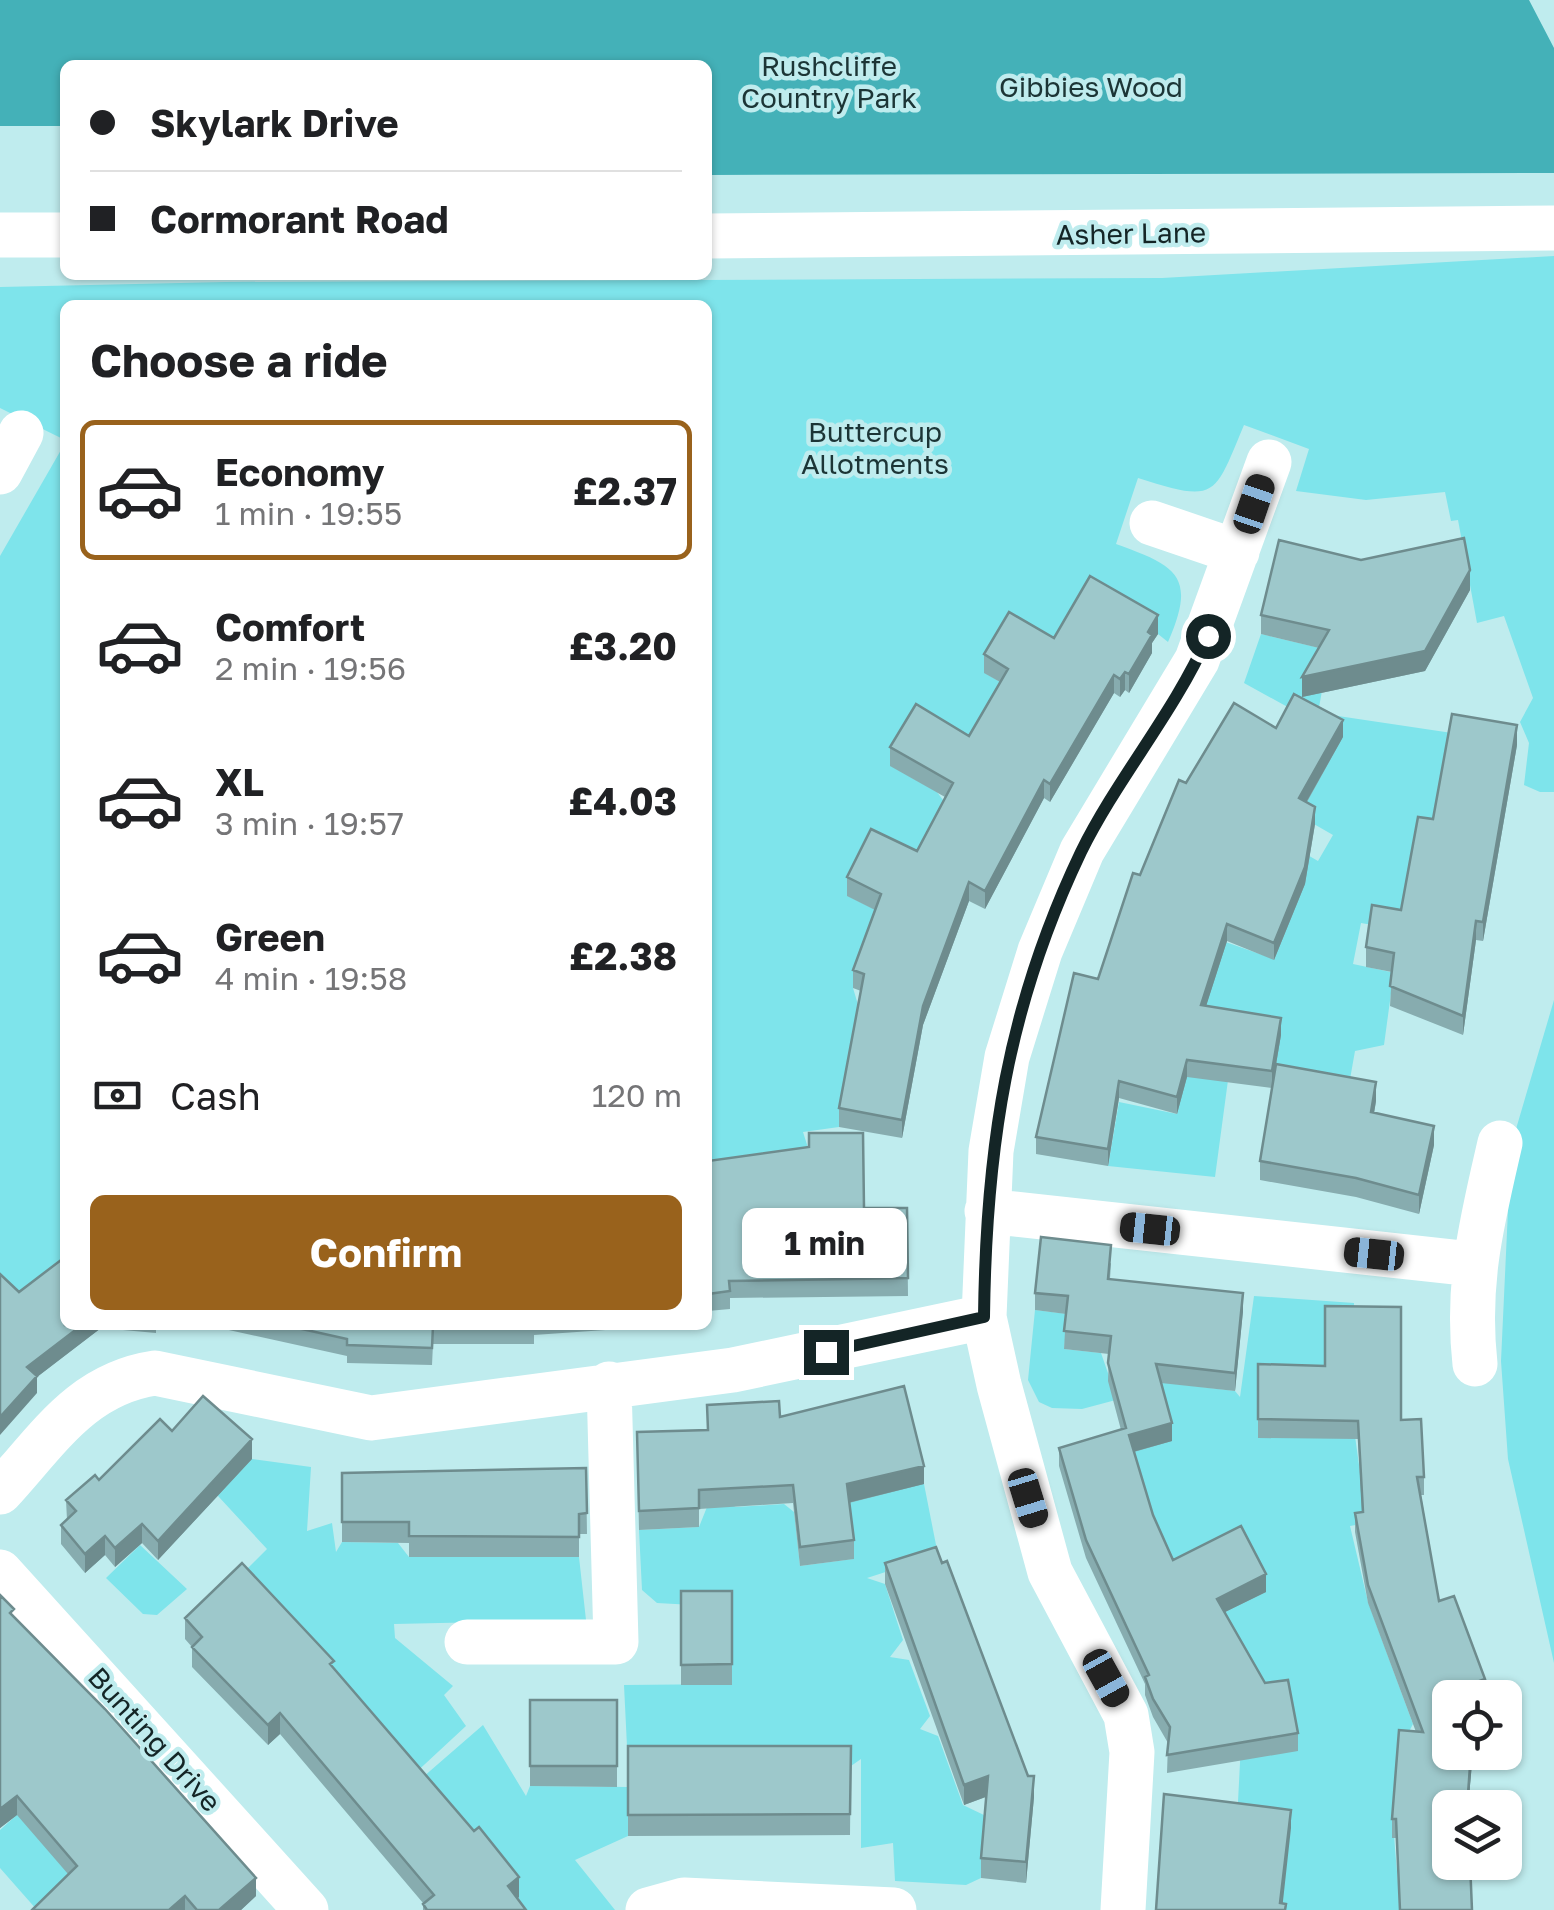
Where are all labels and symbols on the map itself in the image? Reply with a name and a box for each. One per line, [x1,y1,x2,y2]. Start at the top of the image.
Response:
park label: Rushcliffe Country Park [741,49,917,114]
park label: Gibbies Wood [999,70,1183,103]
street label: Asher Lane [1056,215,1206,251]
park label: Buttercup Allotments [801,415,949,480]
car [1230,471,1278,537]
route start [1186,614,1231,659]
callout: 1 min [744,1207,908,1277]
car [1119,1211,1181,1247]
car [1343,1236,1405,1272]
route end [804,1330,849,1375]
car [1005,1465,1051,1531]
car [1078,1644,1134,1712]
street label: Bunting Drive [82,1660,228,1818]

